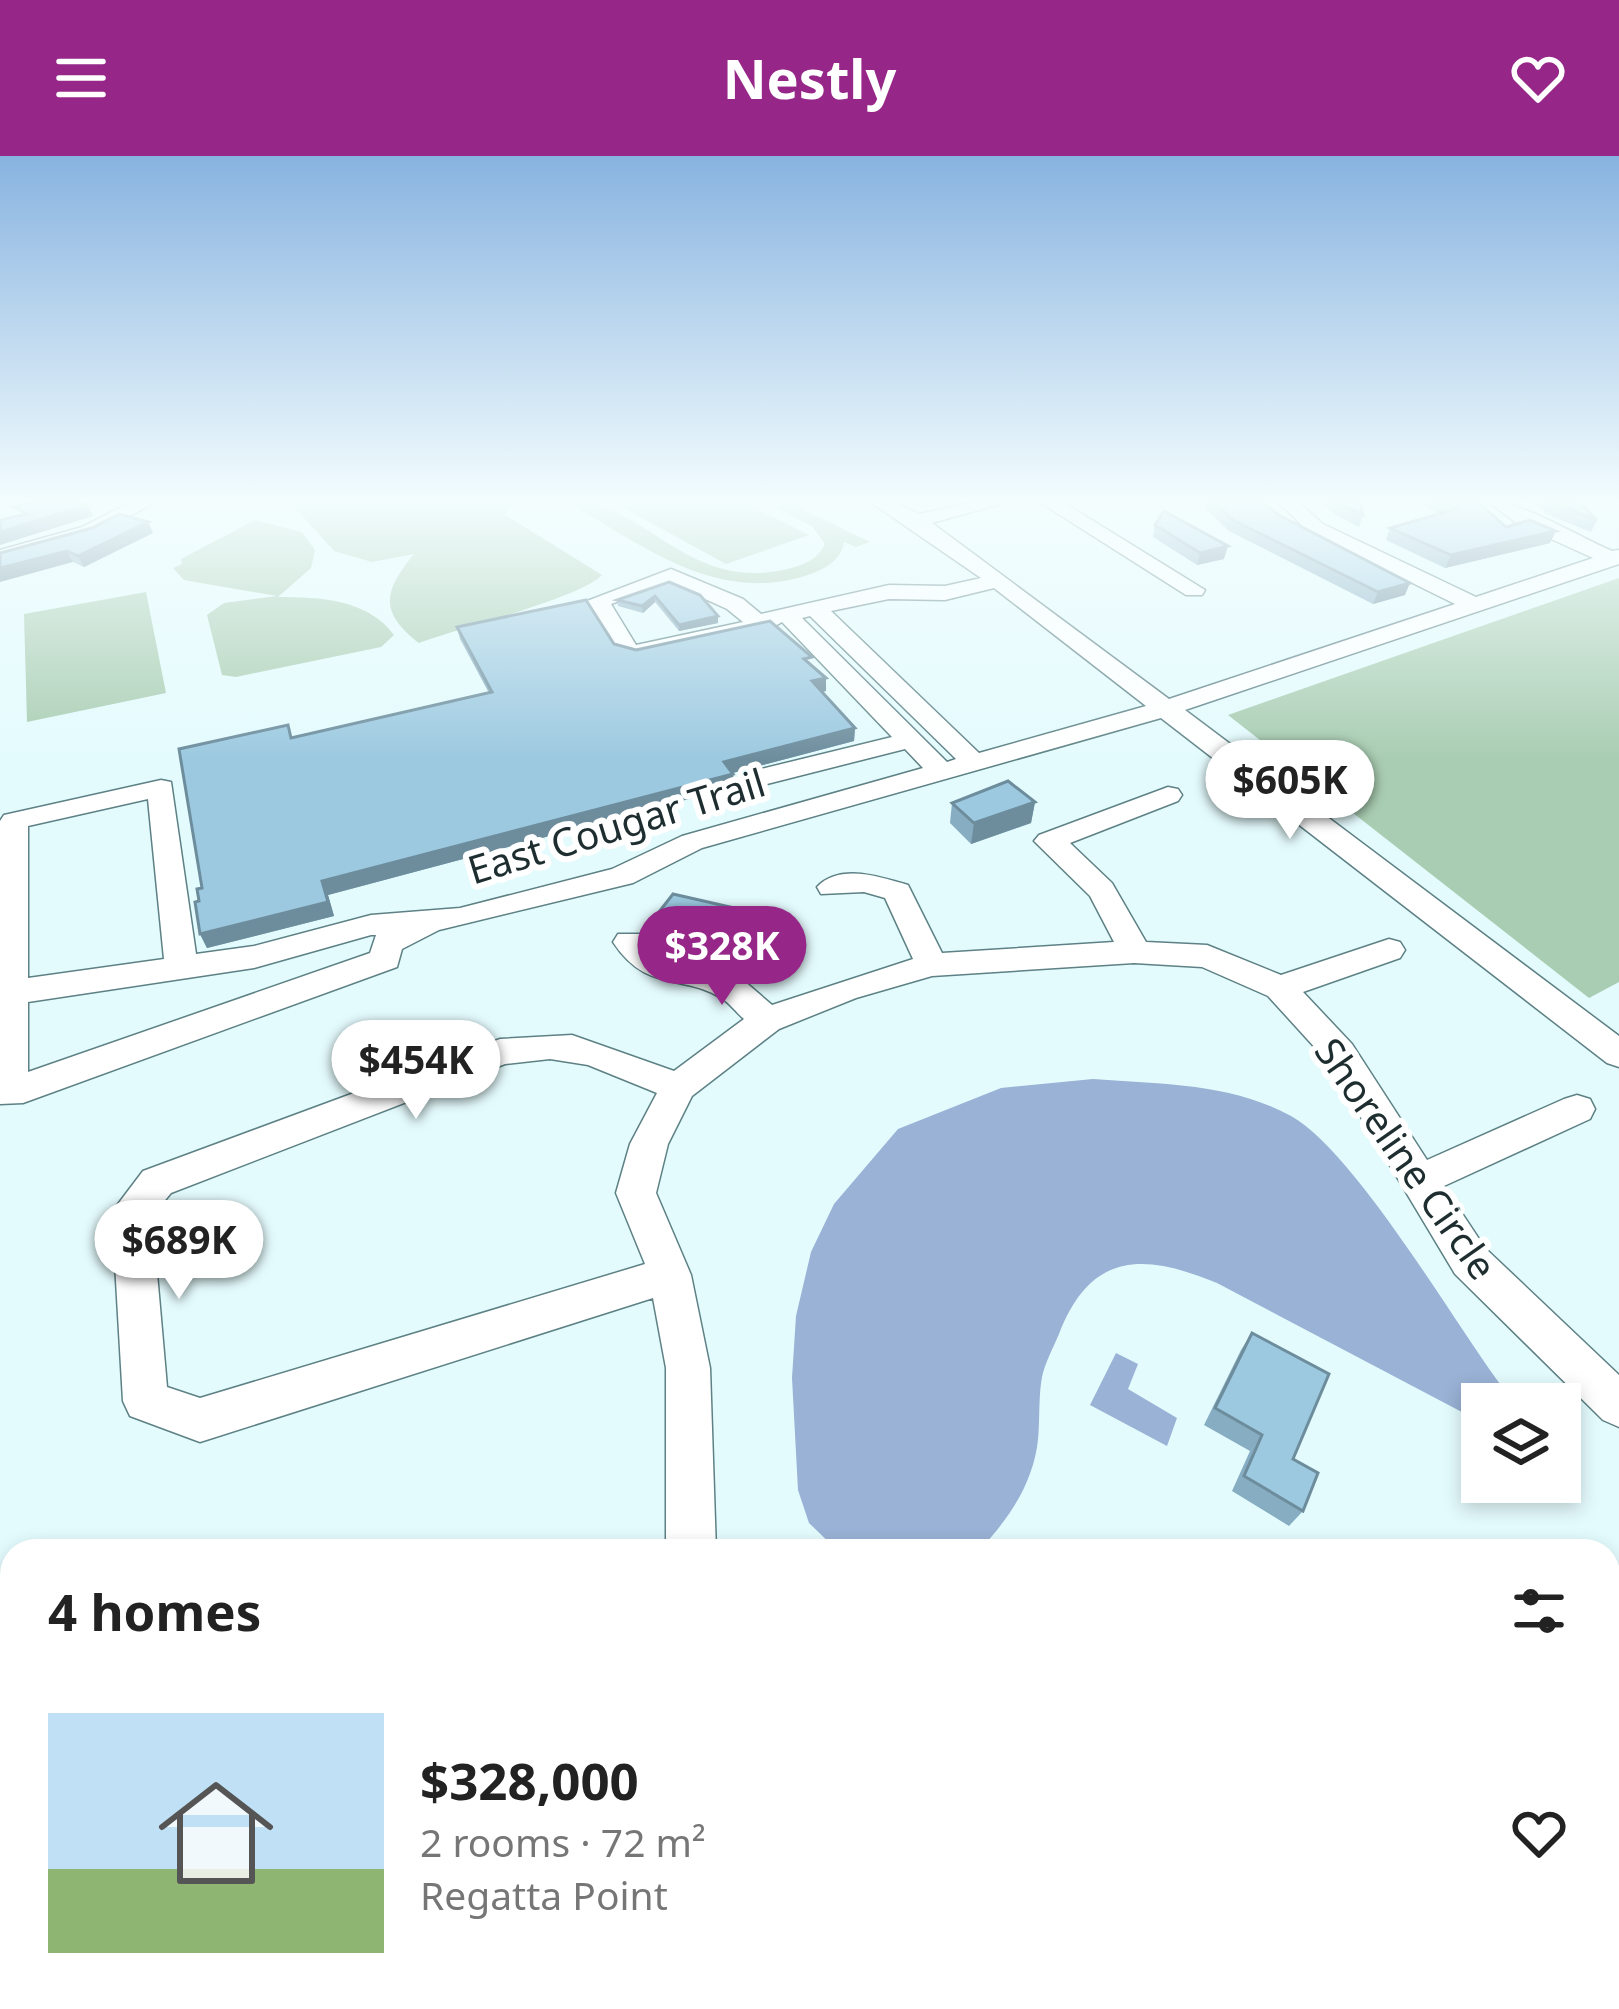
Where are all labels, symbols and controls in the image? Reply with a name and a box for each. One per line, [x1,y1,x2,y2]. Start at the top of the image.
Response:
text: Nestly [723,41,896,115]
icon: menu [48,45,114,111]
icon: heart [1505,45,1571,111]
pin: $605K [1206,740,1374,842]
text: $605K [1232,752,1348,805]
street label: East Cougar Trail [461,755,771,895]
pin: $328K [638,906,806,1008]
text: $328K [664,918,780,971]
pin: $454K [332,1020,500,1122]
street label: Shoreline Circle [1304,1027,1510,1289]
text: $454K [358,1032,474,1085]
pin: $689K [95,1200,263,1302]
text: $689K [121,1212,237,1265]
map controls [1461,1383,1581,1503]
button: layers [1461,1383,1581,1503]
text: 4 homes [48,1576,261,1646]
icon: filters [1506,1578,1572,1644]
text: $328,000 [420,1745,639,1815]
icon: home [144,1761,288,1905]
icon: heart [1506,1800,1572,1866]
text: 2 rooms · 72 m² [420,1815,706,1868]
text: Regatta Point [420,1868,668,1921]

